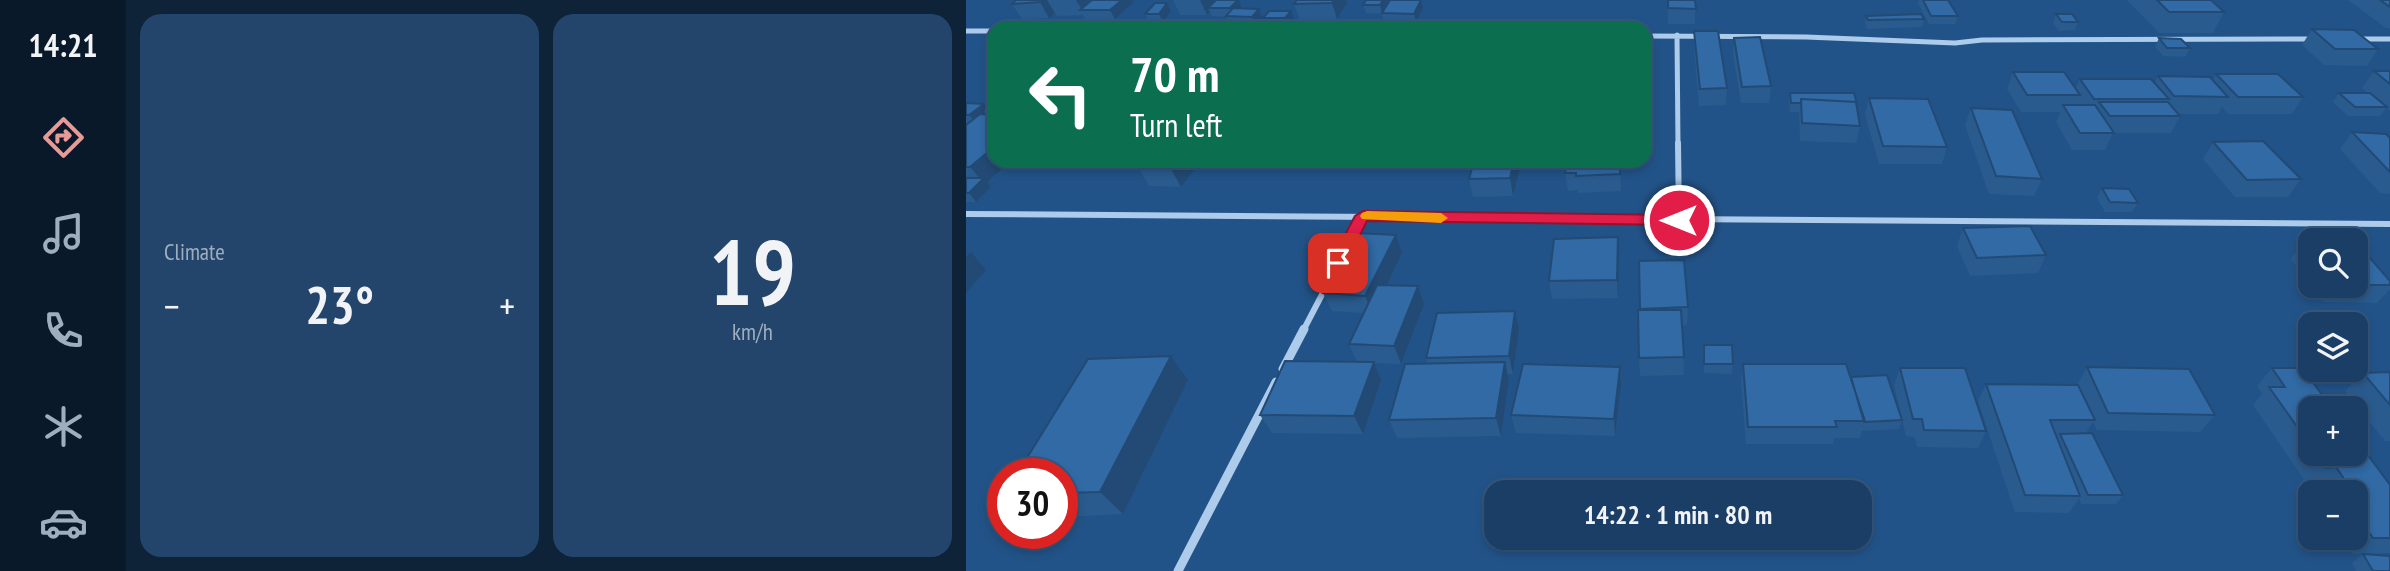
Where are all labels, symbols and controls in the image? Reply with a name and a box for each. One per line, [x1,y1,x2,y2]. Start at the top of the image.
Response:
text: 14:21 [28,24,98,66]
text: 70 m [1130,42,1219,106]
icon: left [1015,49,1106,140]
text: Turn left [1130,104,1222,146]
icon: directions [39,113,88,162]
position arrow [1642,183,1716,257]
icon: music [39,209,88,258]
text: 19 [709,212,796,330]
map controls [2298,228,2368,550]
button: search [2298,228,2368,298]
pin [1308,233,1368,293]
text: Climate [164,237,225,266]
icon: arrive [1319,244,1357,282]
text: 23° [305,271,374,338]
text: − [164,281,180,330]
text: + [499,281,515,330]
icon: phone [39,306,88,355]
button: layers [2298,312,2368,382]
text: km/h [732,317,773,346]
button: + [2298,396,2368,466]
icon: climate [39,402,88,451]
speed limit sign: 30 [987,458,1078,549]
button: − [2298,480,2368,550]
icon: car [39,498,88,547]
text: 14:22 · 1 min · 80 m [1584,498,1772,531]

